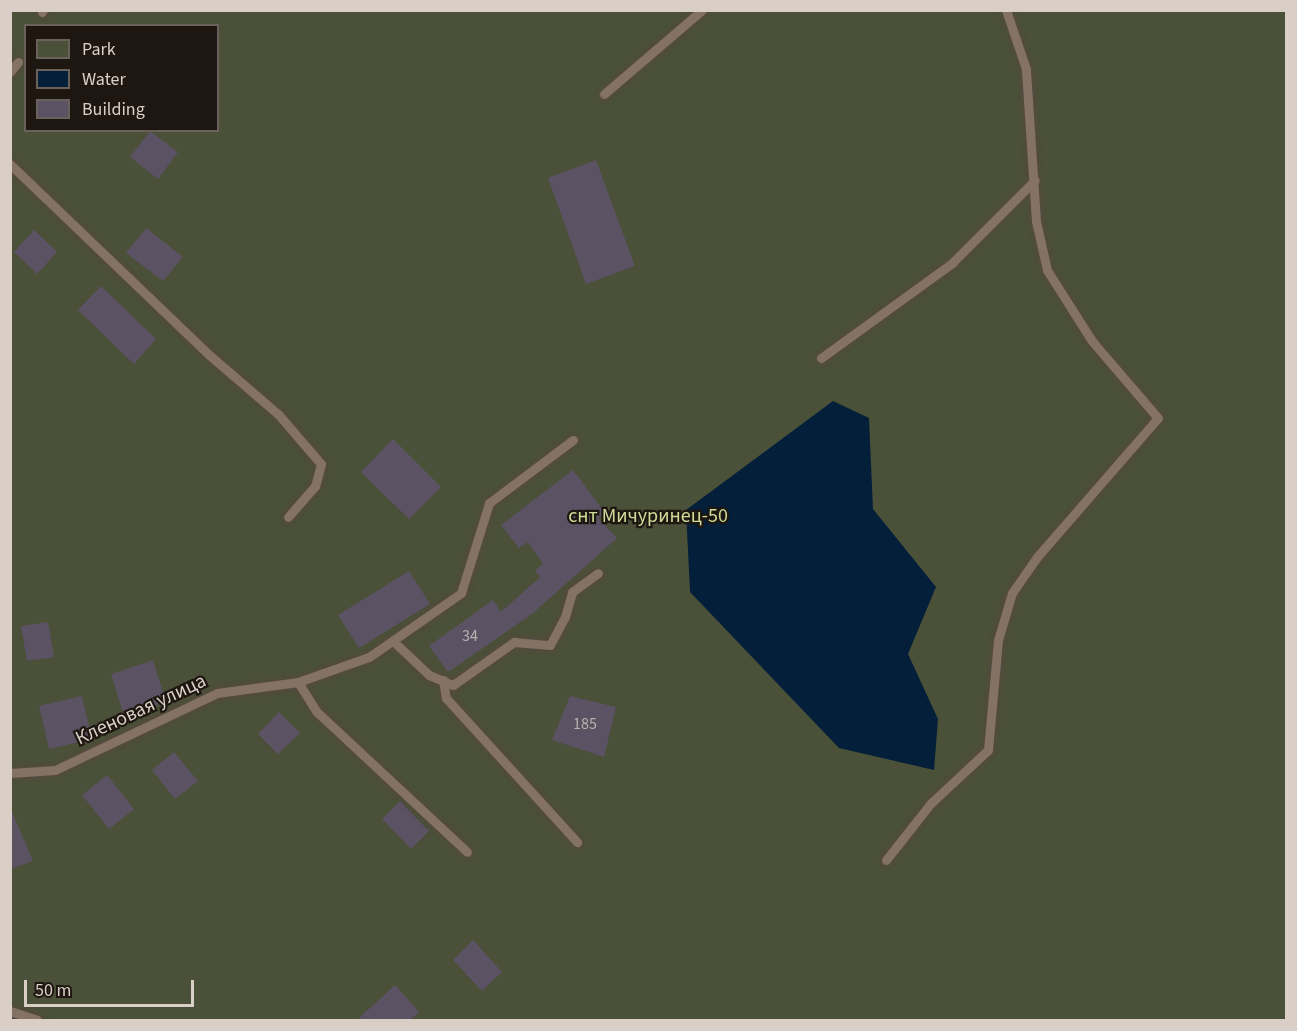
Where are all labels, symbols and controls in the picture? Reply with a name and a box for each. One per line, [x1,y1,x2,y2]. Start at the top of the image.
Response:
legend [24,24,219,132]
text: Park [82,37,116,62]
text: Water [82,67,126,92]
text: Building [82,97,145,122]
park label: снт Мичуринец-50 [568,504,728,528]
house number: 34 [462,626,478,646]
street label: Кленовая улица [72,669,210,751]
house number: 185 [573,714,597,734]
scale bar [27,968,196,1006]
text: 50 m [35,978,71,1003]

